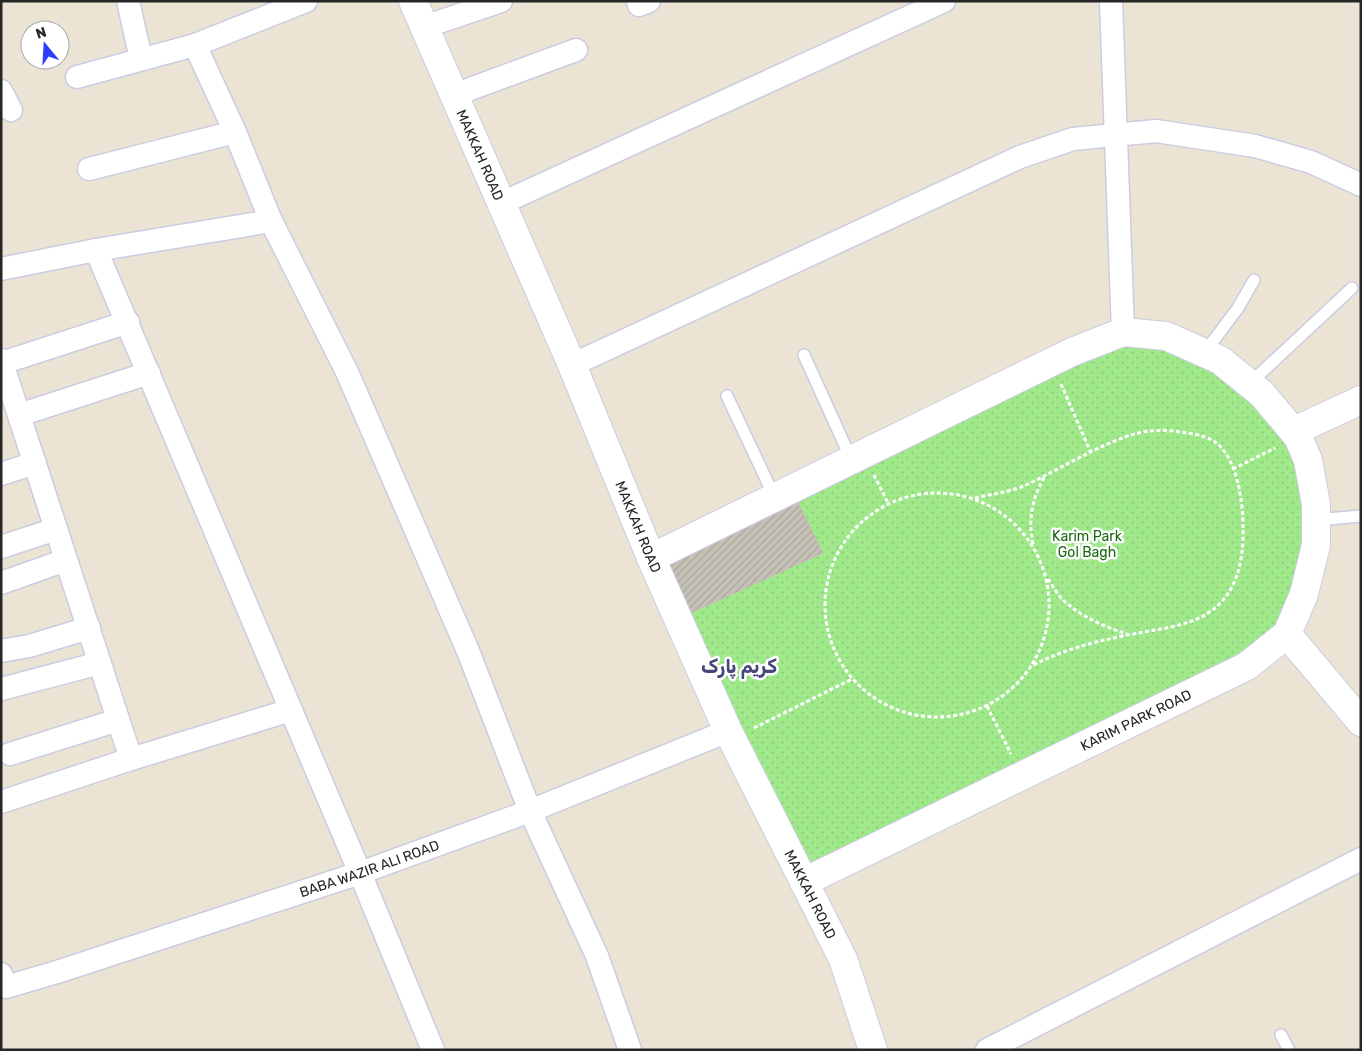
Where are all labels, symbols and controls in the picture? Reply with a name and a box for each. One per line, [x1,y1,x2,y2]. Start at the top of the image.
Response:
north arrow [20,20,70,70]
text: N [34,23,49,43]
street label: MAKKAH ROAD [452,107,507,203]
street label: MAKKAH ROAD [611,479,664,575]
park label: Karim Park Gol Bagh [1052,528,1123,561]
district label: کریم پارک [701,655,777,680]
street label: KARIM PARK ROAD [1078,686,1195,755]
street label: BABA WAZIR ALI ROAD [297,837,442,901]
street label: MAKKAH ROAD [780,847,840,942]

